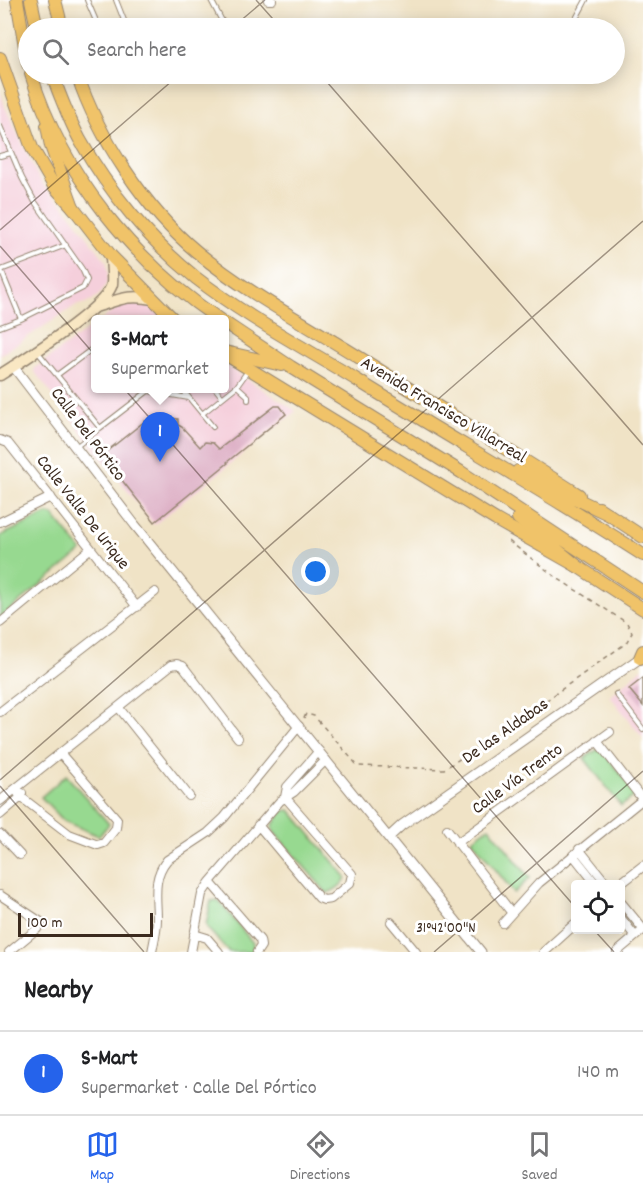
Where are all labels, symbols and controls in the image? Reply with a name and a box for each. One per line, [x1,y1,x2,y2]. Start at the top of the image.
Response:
search box [18,18,625,84]
icon: search [39,35,72,68]
text: Search here [87,36,186,67]
popup [91,315,229,393]
text: S-Mart [111,325,168,356]
street label: Avenida Francisco Villarreal [355,351,531,471]
text: Supermarket [111,356,209,384]
street label: Calle Del Pórtico [43,383,131,487]
pin: 1 [140,412,180,462]
street label: Calle Valle De Urique [29,450,135,576]
your location [301,557,330,586]
street label: De las Aldabas [458,693,554,771]
street label: Calle Vía Trento [467,738,569,822]
map controls [571,880,625,934]
button: locate [571,880,625,934]
scale bar [18,910,153,938]
text: 100 m [27,912,63,935]
text: 31°42'00"N [416,918,476,940]
text: Nearby [24,973,92,1010]
text: S-Mart [81,1044,138,1075]
text: 1 [41,1059,46,1087]
text: 140 m [577,1059,619,1087]
text: Supermarket · Calle Del Pórtico [81,1075,317,1103]
tab: Map [86,1128,119,1187]
tab: Directions [290,1128,350,1187]
tab: Saved [522,1128,557,1187]

